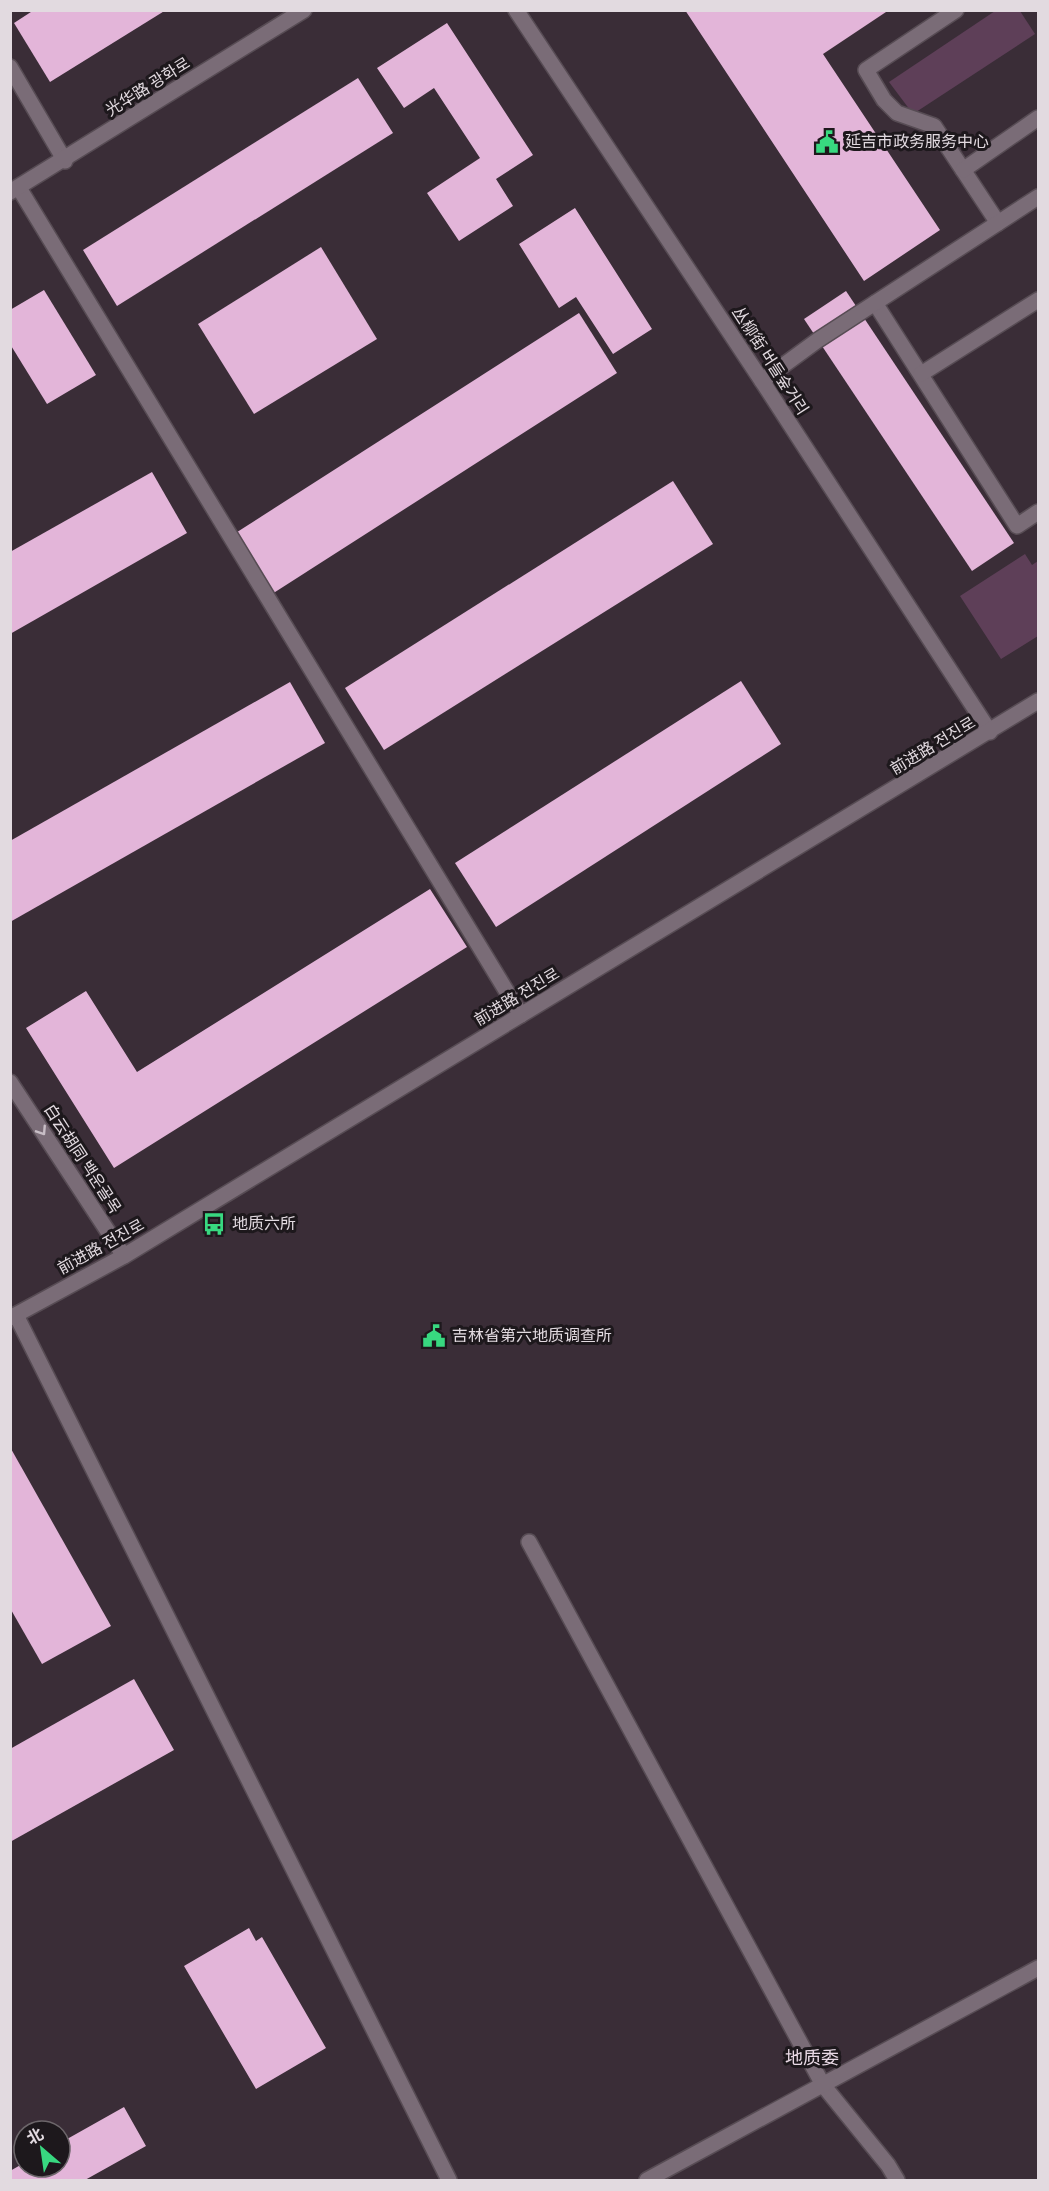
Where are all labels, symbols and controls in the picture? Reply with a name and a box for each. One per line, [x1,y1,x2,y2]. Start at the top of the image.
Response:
street label: 光华路 광화로 [102,53,194,121]
public building icon: 延吉市政务服务中心 [814,129,840,155]
place label: 延吉市政务服务中心 [845,132,989,152]
street label: 丛柳街 버들숲거리 [728,303,812,419]
street label: 前进路 전진로 [887,713,979,779]
street label: 前进路 전진로 [471,964,563,1030]
street label: 白云胡同 백운골목 [39,1101,125,1218]
one-way arrow [35,1125,47,1135]
bus stop icon: 地质六所 [201,1211,227,1237]
place label: 地质六所 [232,1214,296,1234]
street label: 前进路 전진로 [54,1215,148,1279]
public building icon: 吉林省第六地质调查所 [421,1323,447,1349]
place label: 吉林省第六地质调查所 [452,1326,612,1346]
district label: 地质委 [785,2047,839,2069]
north arrow [12,2119,72,2179]
text: 北 [23,2124,47,2149]

